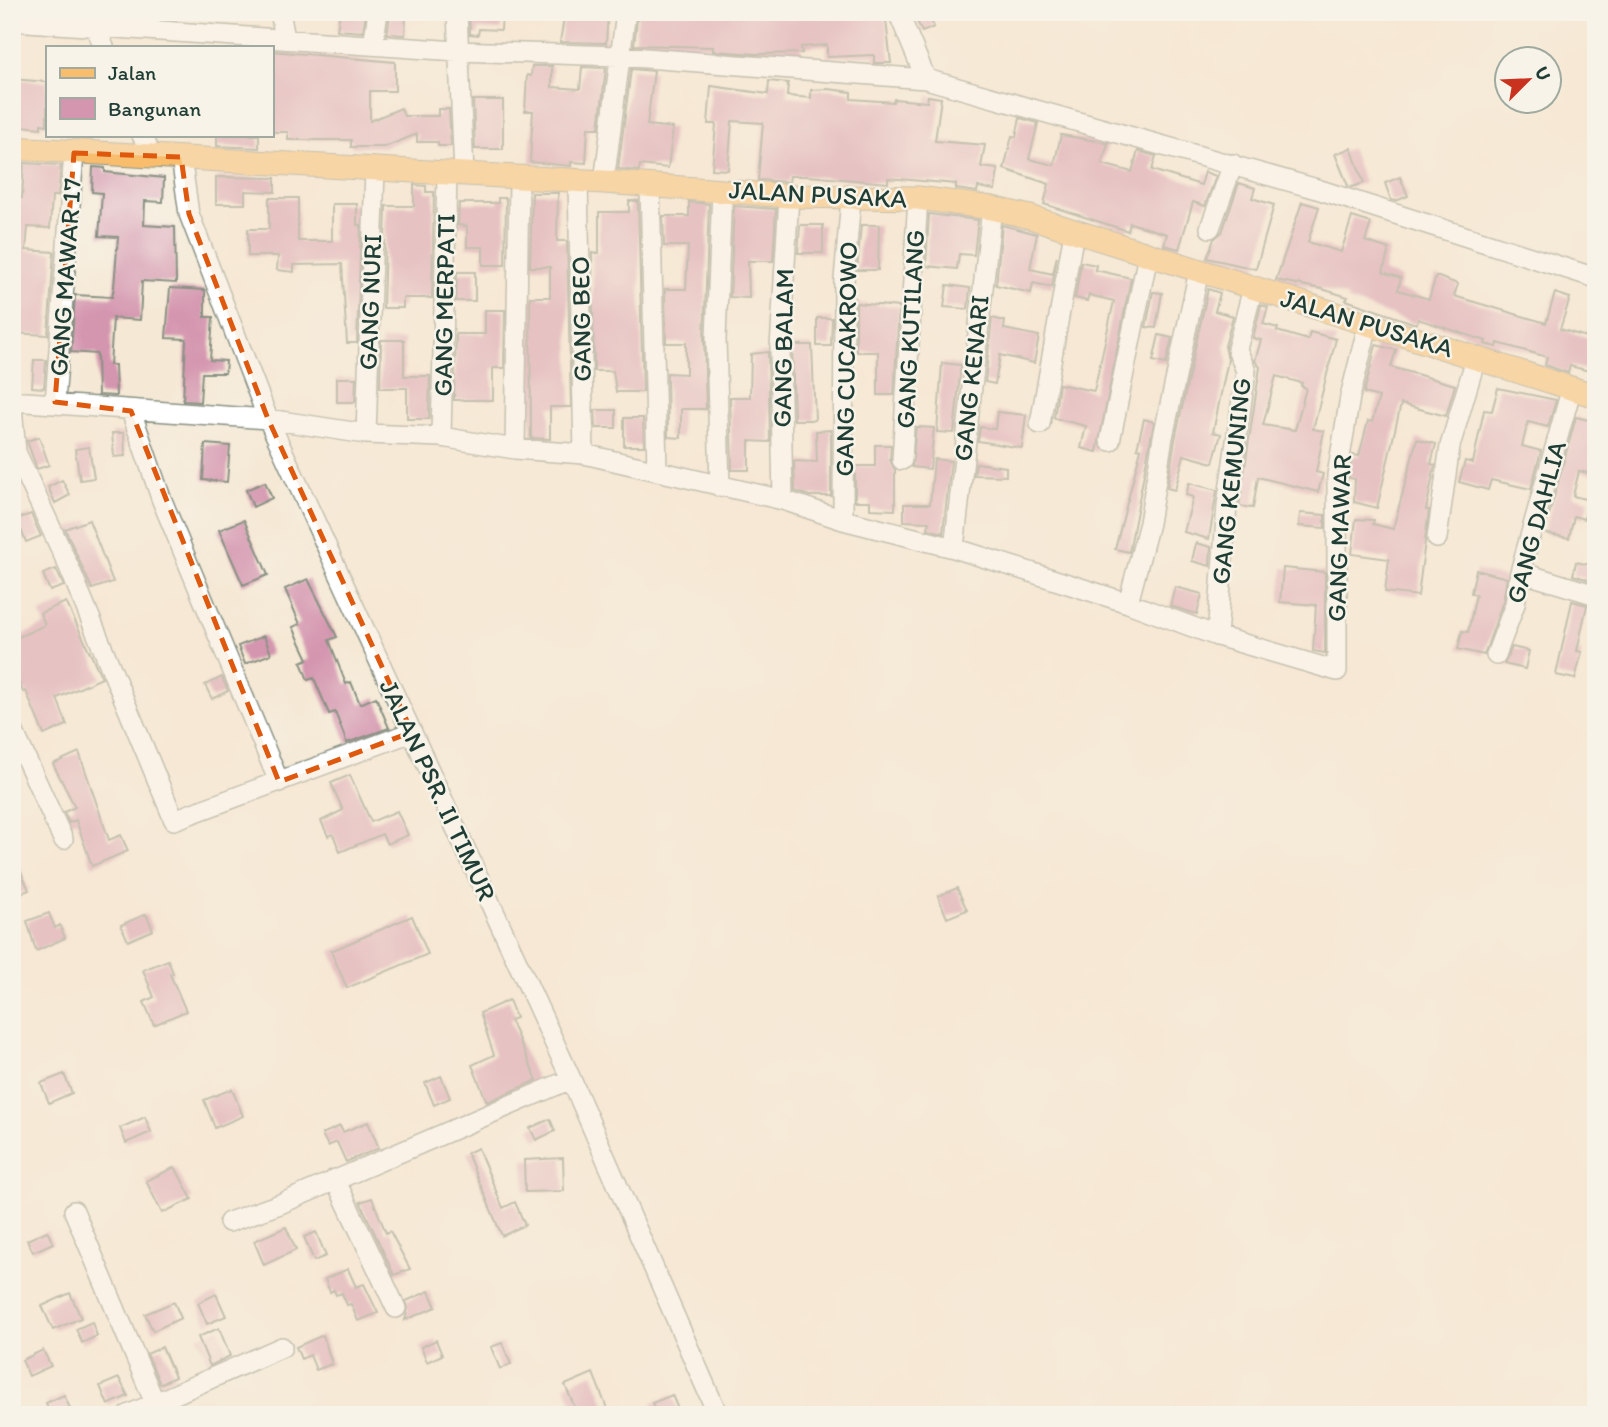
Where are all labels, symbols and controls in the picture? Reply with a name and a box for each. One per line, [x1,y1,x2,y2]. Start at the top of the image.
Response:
legend [46,46,273,136]
north arrow [1492,46,1562,116]
text: Jalan [108,60,156,85]
text: U [1530,63,1556,84]
text: Bangunan [108,96,201,121]
street label: JALAN PUSAKA [728,173,908,215]
street label: GANG MAWAR 17 [42,177,88,377]
street label: GANG MERPATI [426,213,462,397]
street label: GANG KUTILANG [889,229,931,429]
street label: GANG NURI [352,233,388,371]
street label: GANG CUCAKROWO [828,241,864,477]
street label: GANG BEO [564,256,598,382]
street label: GANG BALAM [766,268,800,428]
street label: JALAN PUSAKA [1277,282,1457,365]
street label: GANG KENARI [946,293,996,463]
street label: GANG KEMUNING [1204,376,1258,586]
street label: GANG DAHLIA [1499,437,1573,607]
street label: GANG MAWAR [1320,454,1358,622]
street label: JALAN PSR. II TIMUR [373,674,503,906]

